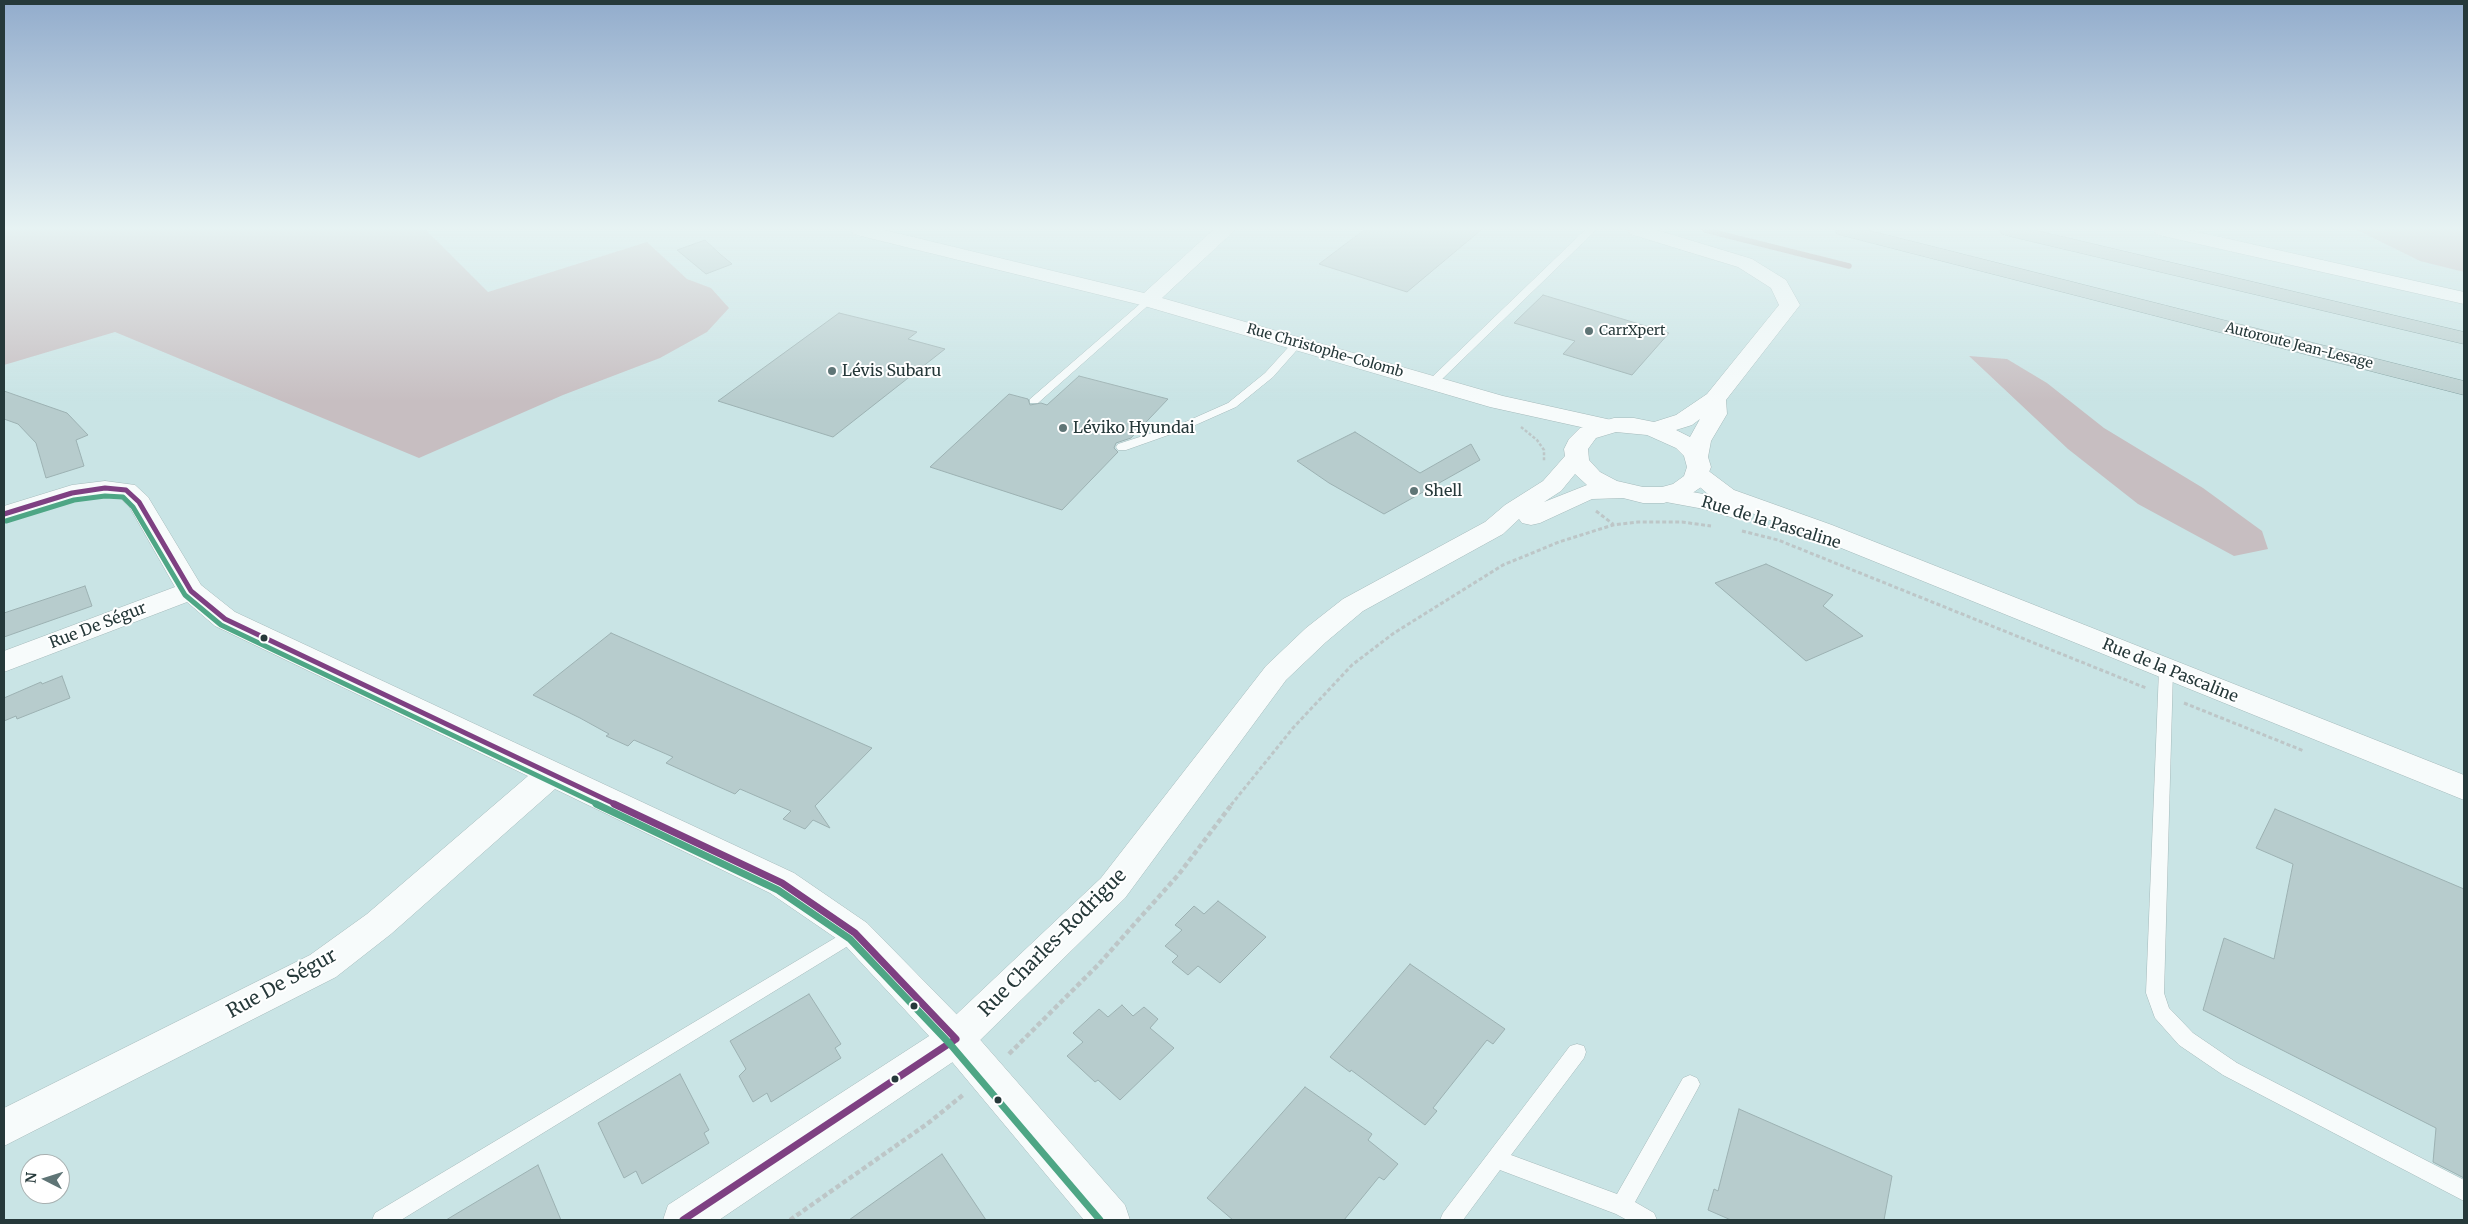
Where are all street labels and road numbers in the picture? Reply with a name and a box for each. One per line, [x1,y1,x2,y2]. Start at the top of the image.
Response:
street label: Autoroute Jean-Lesage [2223,320,2375,372]
street label: Rue Christophe-Colomb [1245,321,1405,381]
street label: Rue de la Pascaline [1699,493,1843,553]
street label: Rue De Ségur [47,599,149,653]
street label: Rue de la Pascaline [2099,635,2241,707]
street label: Rue Charles-Rodrigue [974,864,1132,1022]
street label: Rue De Ségur [223,944,341,1024]

